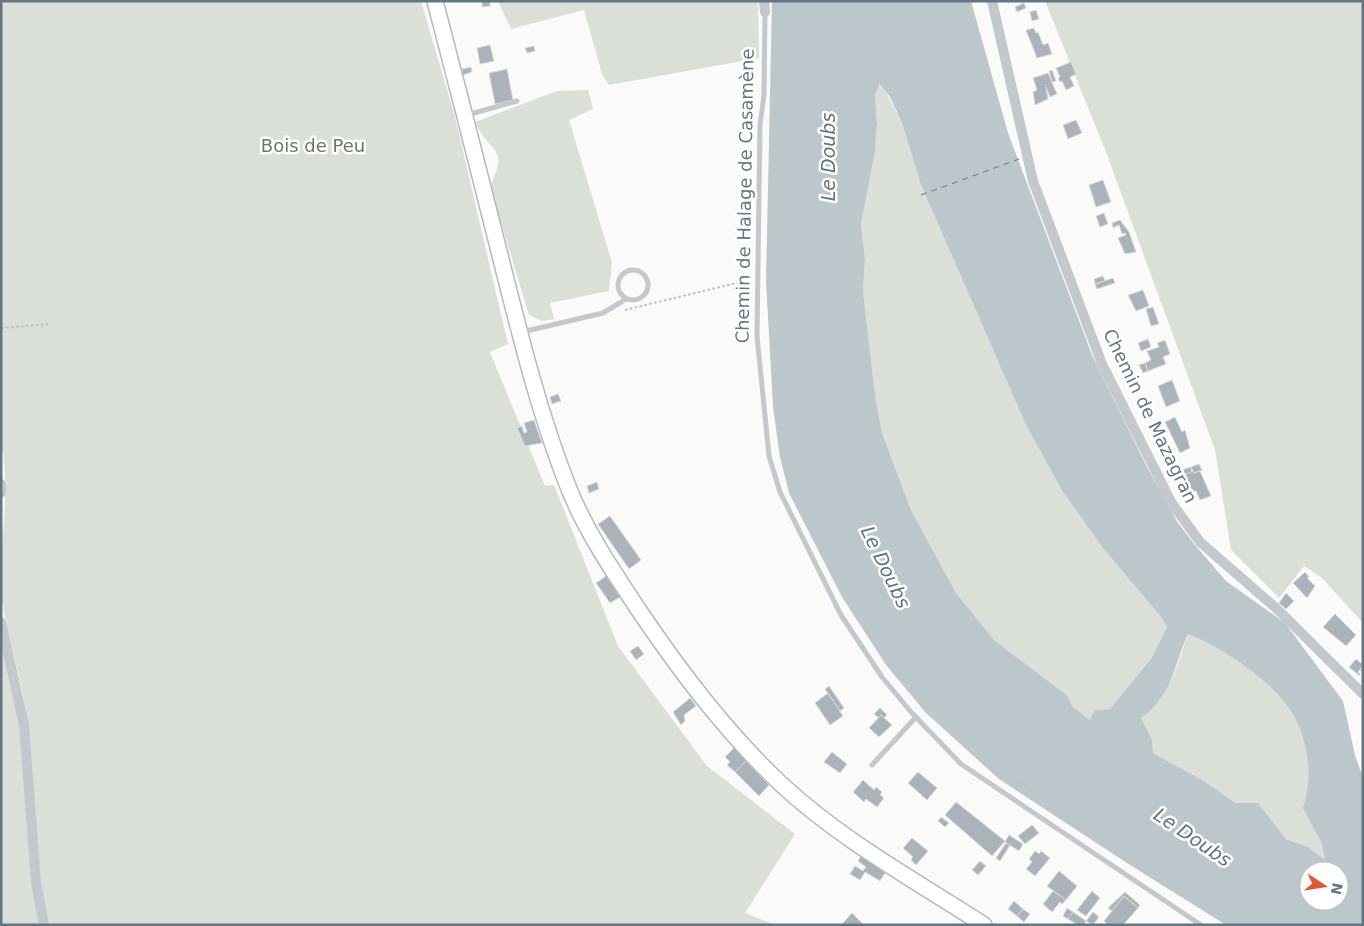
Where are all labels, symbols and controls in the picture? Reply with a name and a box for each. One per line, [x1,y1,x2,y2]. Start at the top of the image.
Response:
street label: Chemin de Halage de Casamène [731,48,758,344]
water label: Le Doubs [817,113,839,201]
park label: Bois de Peu [261,135,365,156]
street label: Chemin de Mazagran [1099,325,1202,506]
water label: Le Doubs [857,522,915,612]
water label: Le Doubs [1150,803,1236,871]
north arrow [1299,861,1349,911]
text: N [1328,881,1346,896]

